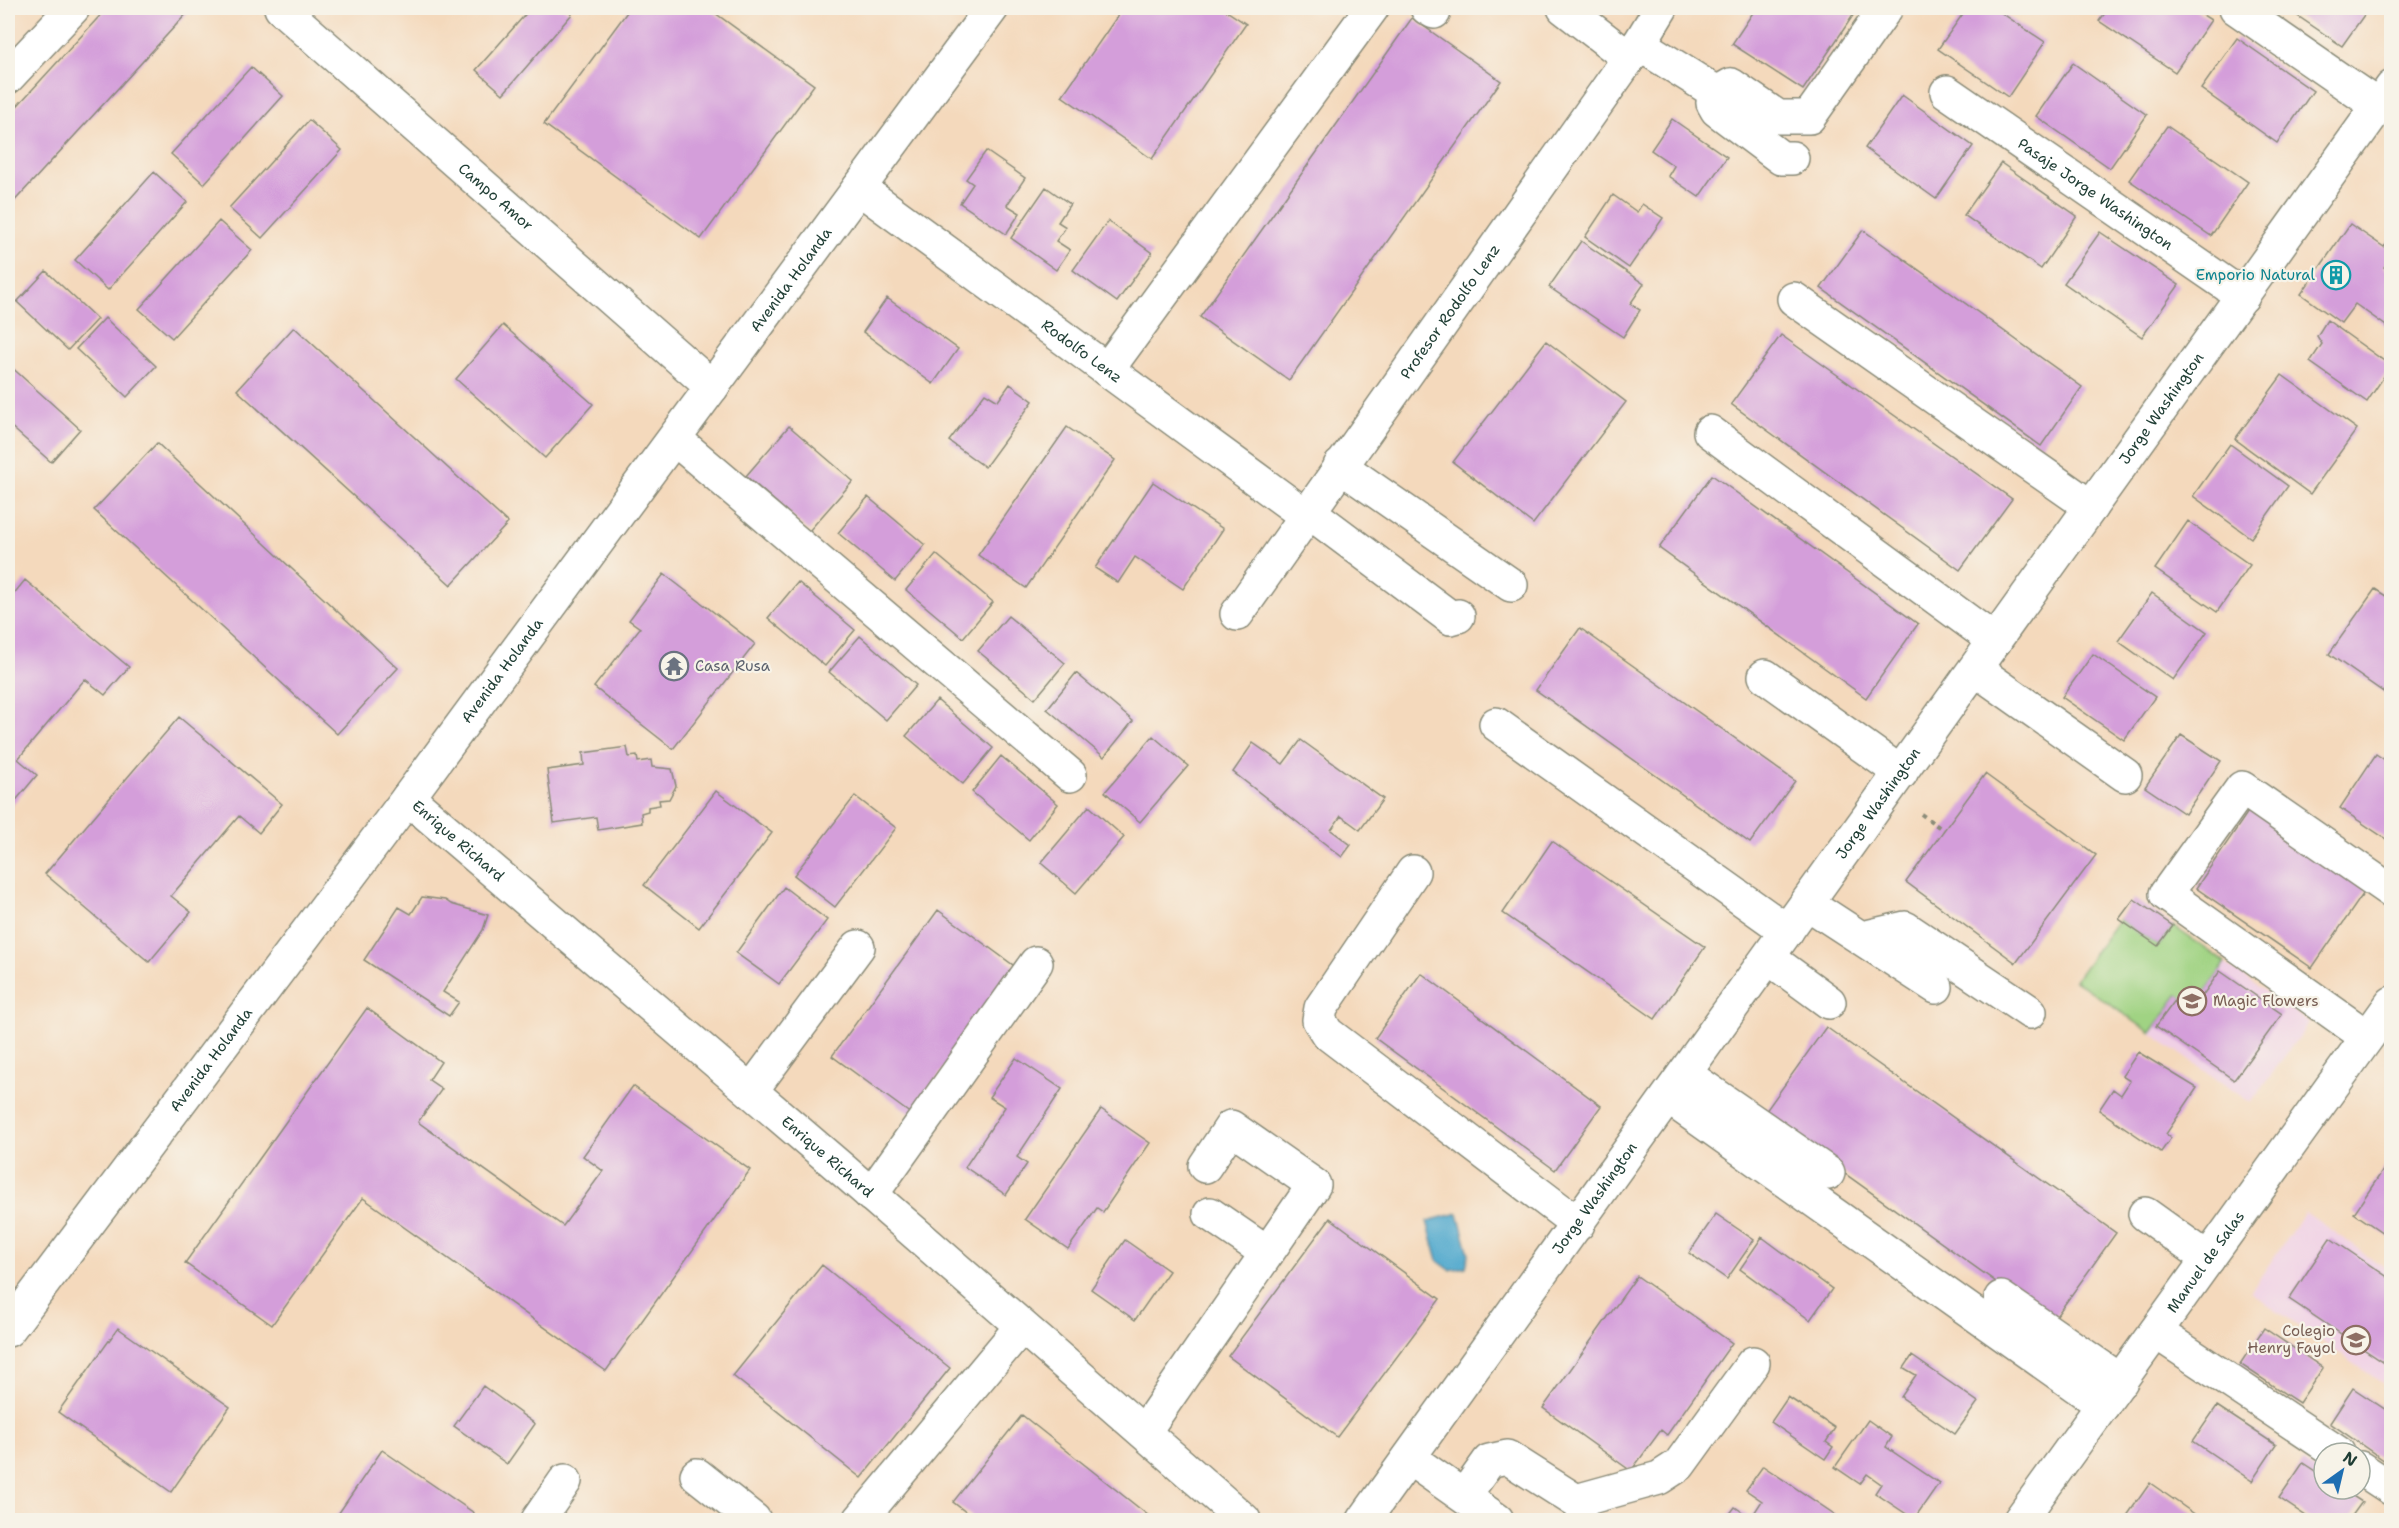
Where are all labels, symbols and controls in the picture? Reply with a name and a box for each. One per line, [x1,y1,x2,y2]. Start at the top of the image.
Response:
street label: Pasaje Jorge Washington [2014,134,2177,255]
street label: Campo Amor [454,158,538,235]
street label: Avenida Holanda [746,223,837,336]
street label: Profesor Rodolfo Lenz [1396,240,1505,383]
building icon: Emporio Natural [2320,259,2352,291]
place label: Emporio Natural [2196,265,2315,285]
street label: Rodolfo Lenz [1037,315,1126,387]
street label: Jorge Washington [2115,349,2208,468]
street label: Avenida Holanda [457,614,548,727]
temple icon: Casa Rusa [658,650,690,682]
place label: Casa Rusa [695,656,771,676]
street label: Jorge Washington [1831,743,1925,863]
street label: Enrique Richard [408,796,509,886]
school or university icon: Magic Flowers [2176,985,2208,1017]
place label: Magic Flowers [2213,991,2319,1011]
street label: Avenida Holanda [165,1003,257,1116]
street label: Enrique Richard [777,1112,878,1202]
street label: Jorge Washington [1548,1138,1642,1258]
street label: Manuel de Salas [2162,1207,2249,1317]
place label: Colegio Henry Fayol [2248,1321,2335,1358]
school or university icon: Colegio Henry Fayol [2340,1324,2372,1356]
north arrow [2312,1441,2372,1501]
text: N [2339,1447,2361,1471]

